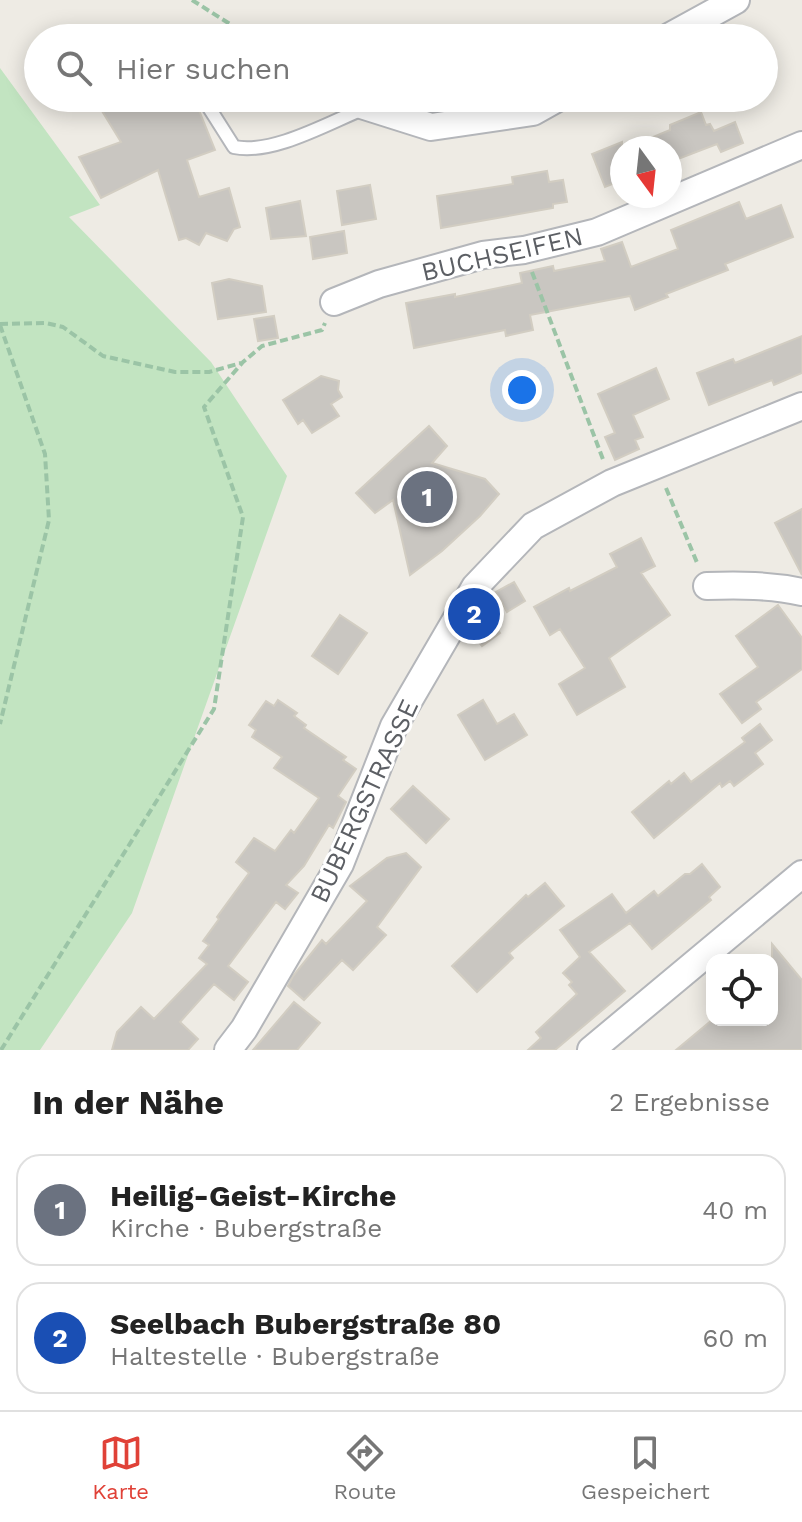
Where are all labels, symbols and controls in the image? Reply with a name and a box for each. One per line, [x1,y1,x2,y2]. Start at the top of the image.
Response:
search box [24,24,778,112]
icon: search [52,46,96,90]
text: Hier suchen [116,51,291,86]
north arrow [610,136,682,208]
street label: BUCHSEIFEN [418,221,586,287]
your location [502,370,542,410]
pin: 1 [401,467,453,527]
pin: 2 [448,584,500,644]
street label: BUBERGSTRASSE [304,695,424,907]
map controls [706,954,778,1026]
button: locate [706,954,778,1026]
text: In der Nähe [32,1082,224,1122]
text: 2 Ergebnisse [609,1087,770,1117]
text: Heilig-Geist-Kirche [110,1178,396,1213]
text: 1 [54,1195,66,1225]
text: 40 m [702,1195,768,1225]
text: Kirche · Bubergstraße [110,1213,382,1243]
text: Seelbach Bubergstraße 80 [110,1306,501,1341]
text: 2 [52,1323,68,1353]
text: 60 m [702,1323,768,1353]
text: Haltestelle · Bubergstraße [110,1341,440,1371]
tab: Karte [92,1431,149,1504]
tab: Route [334,1431,397,1504]
tab: Gespeichert [581,1431,710,1504]

